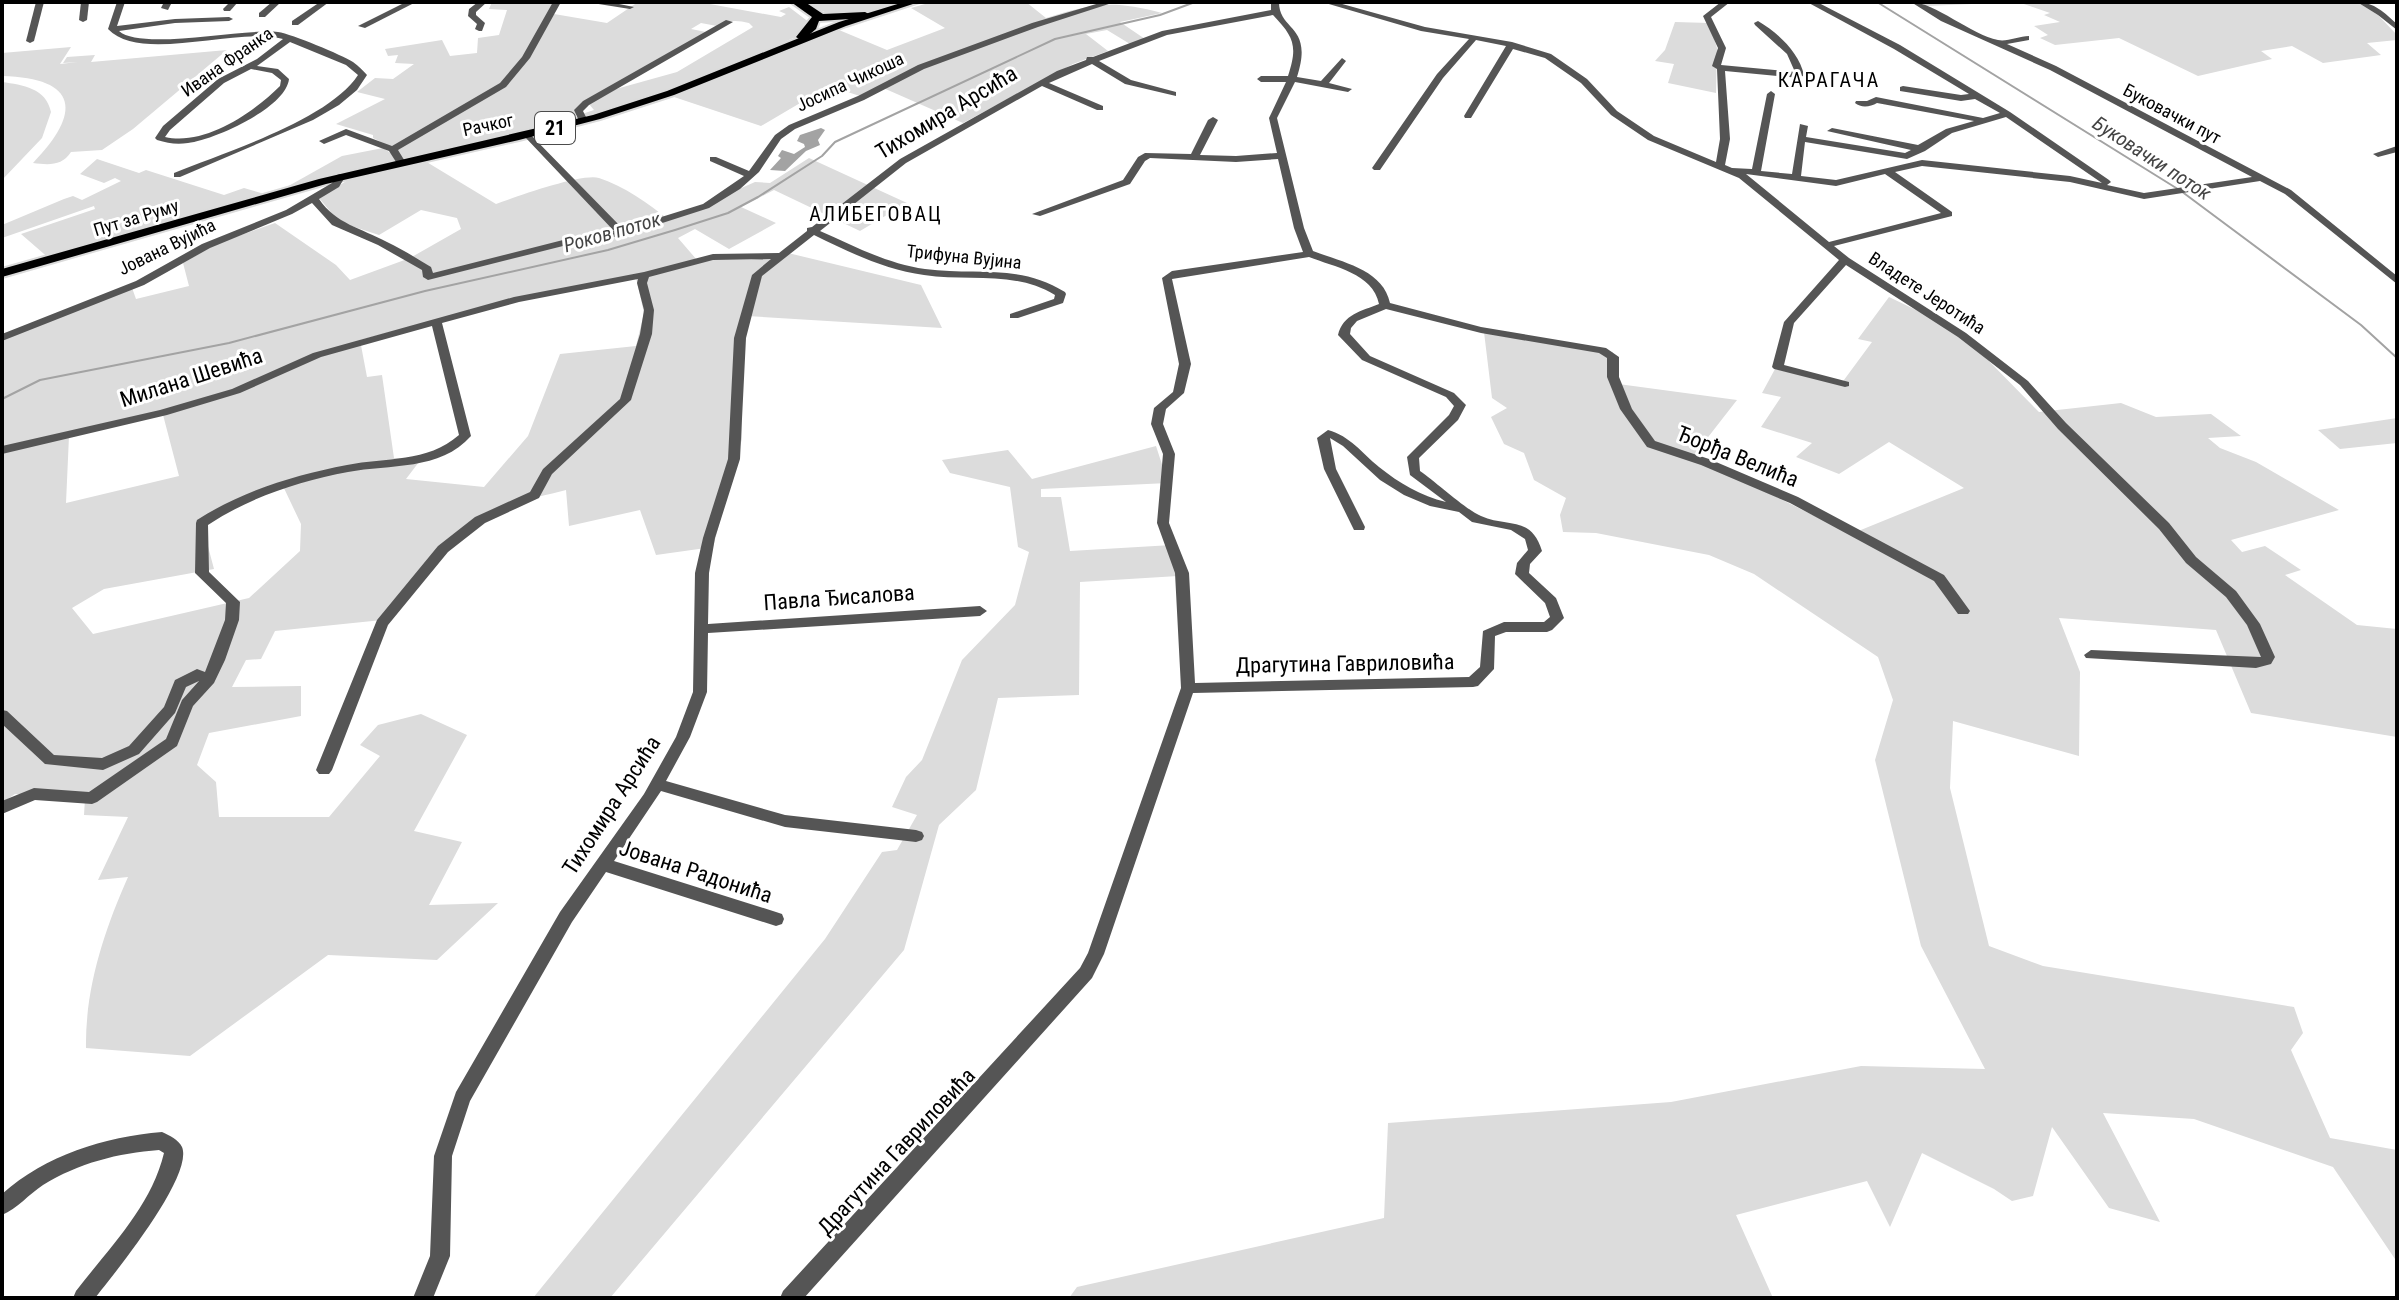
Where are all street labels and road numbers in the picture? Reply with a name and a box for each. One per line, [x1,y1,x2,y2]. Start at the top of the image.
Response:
street label: Ивана Франка [177,22,277,101]
street label: Јосипа Чикоша [793,48,907,116]
street label: Тихомира Арсића [871,60,1021,164]
street label: Буковачки пут [2120,79,2225,148]
street label: Рачког [461,109,515,140]
road number: 21 [535,112,575,144]
street label: Пут за Руму [91,194,181,240]
street label: Јована Вујића [115,214,219,279]
street label: Трифуна Вујина [906,240,1023,273]
street label: Владете Јеротића [1865,247,1989,338]
street label: Милана Шевића [117,343,266,412]
street label: Ђорђа Велића [1673,421,1802,492]
street label: Павла Ђисалова [763,580,915,615]
street label: Драгутина Гавриловића [1235,649,1455,678]
street label: Тихомира Арсића [557,731,666,879]
street label: Јована Радонића [616,835,776,908]
street label: Драгутина Гавриловића [813,1063,980,1240]

